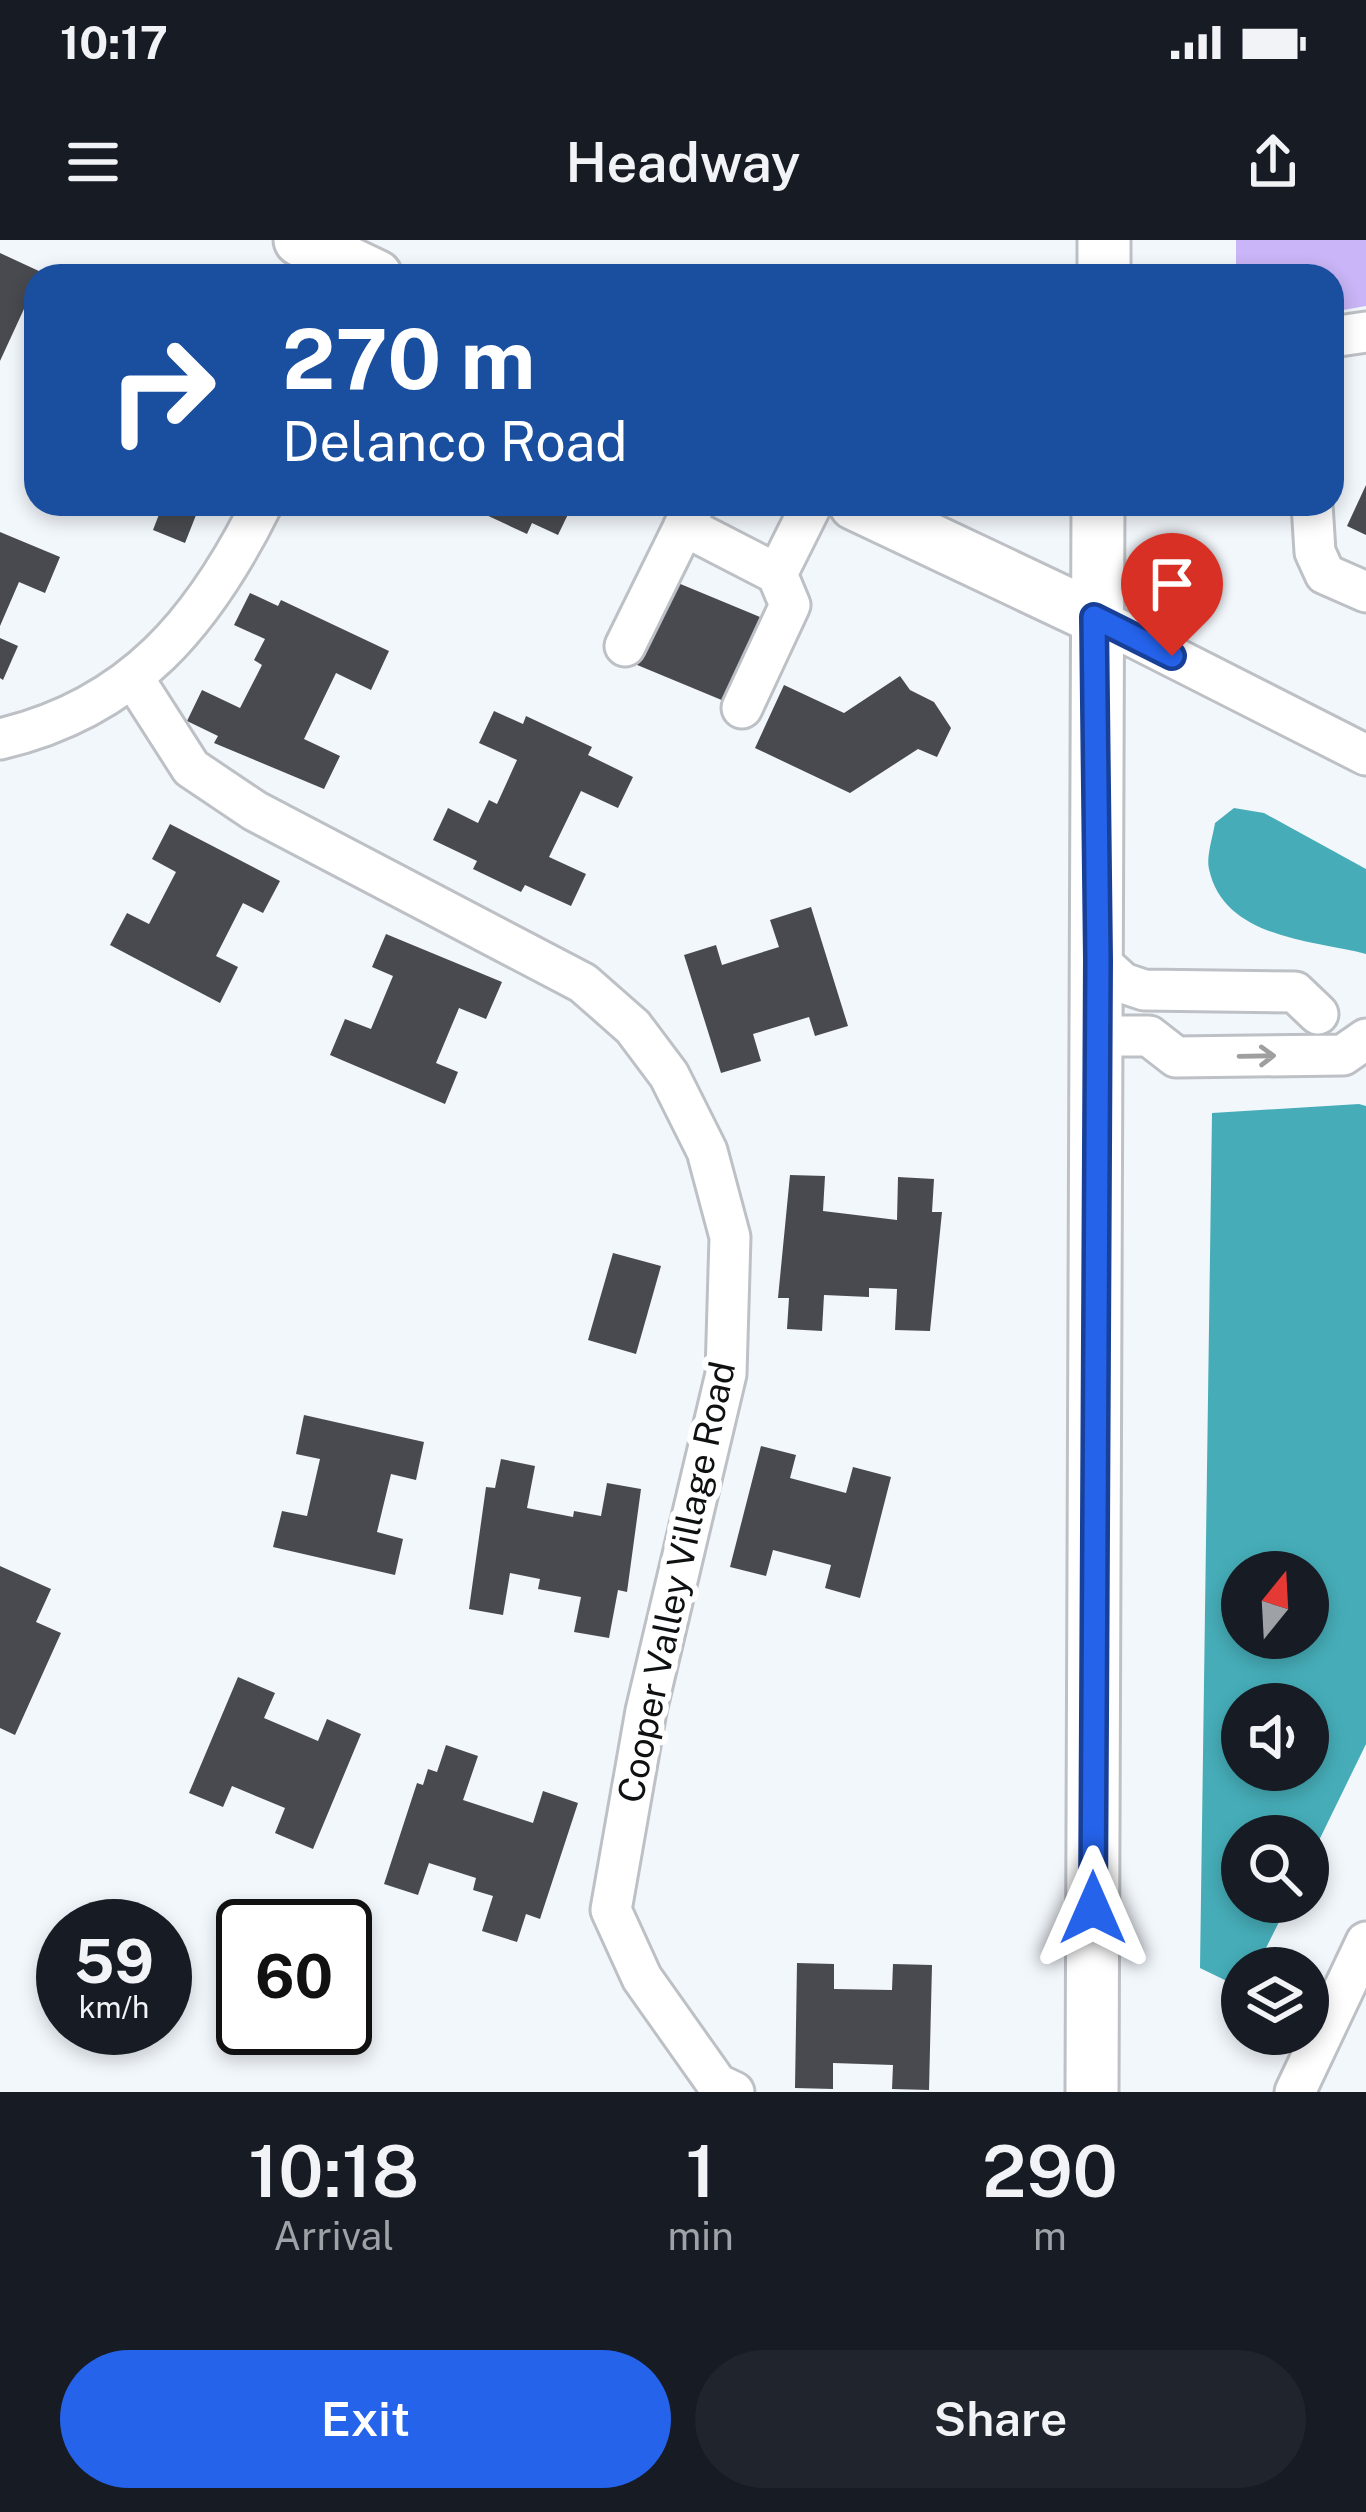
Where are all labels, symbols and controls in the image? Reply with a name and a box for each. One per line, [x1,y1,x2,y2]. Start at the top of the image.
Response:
text: 10:17 [60,16,168,69]
icon: menu [60,129,126,195]
icon: share [1240,129,1306,195]
text: Headway [566,131,800,194]
text: 270 m [282,309,535,408]
icon: right [84,312,240,468]
text: Delanco Road [282,410,628,473]
pin [1121,533,1223,656]
icon: arrive [1139,551,1205,617]
one-way arrow [1237,1044,1276,1067]
street label: Cooper Valley Village Road [609,1358,743,1806]
north arrow [1221,1551,1329,1659]
map controls [1221,1551,1329,2055]
button: sound [1221,1683,1329,1791]
button: search [1221,1815,1329,1923]
position arrow [1030,1845,1156,1971]
speed limit sign: 60 [216,1899,372,2055]
text: 59 [74,1926,154,1997]
button: layers [1221,1947,1329,2055]
text: km/h [79,1989,149,2025]
text: 10:18 [248,2129,419,2213]
text: 1 [686,2129,716,2213]
text: 290 [982,2129,1118,2213]
text: Arrival [274,2213,394,2259]
text: min [668,2213,734,2259]
text: m [1033,2213,1067,2259]
button: Exit [60,2350,671,2488]
button: Share [695,2350,1306,2488]

